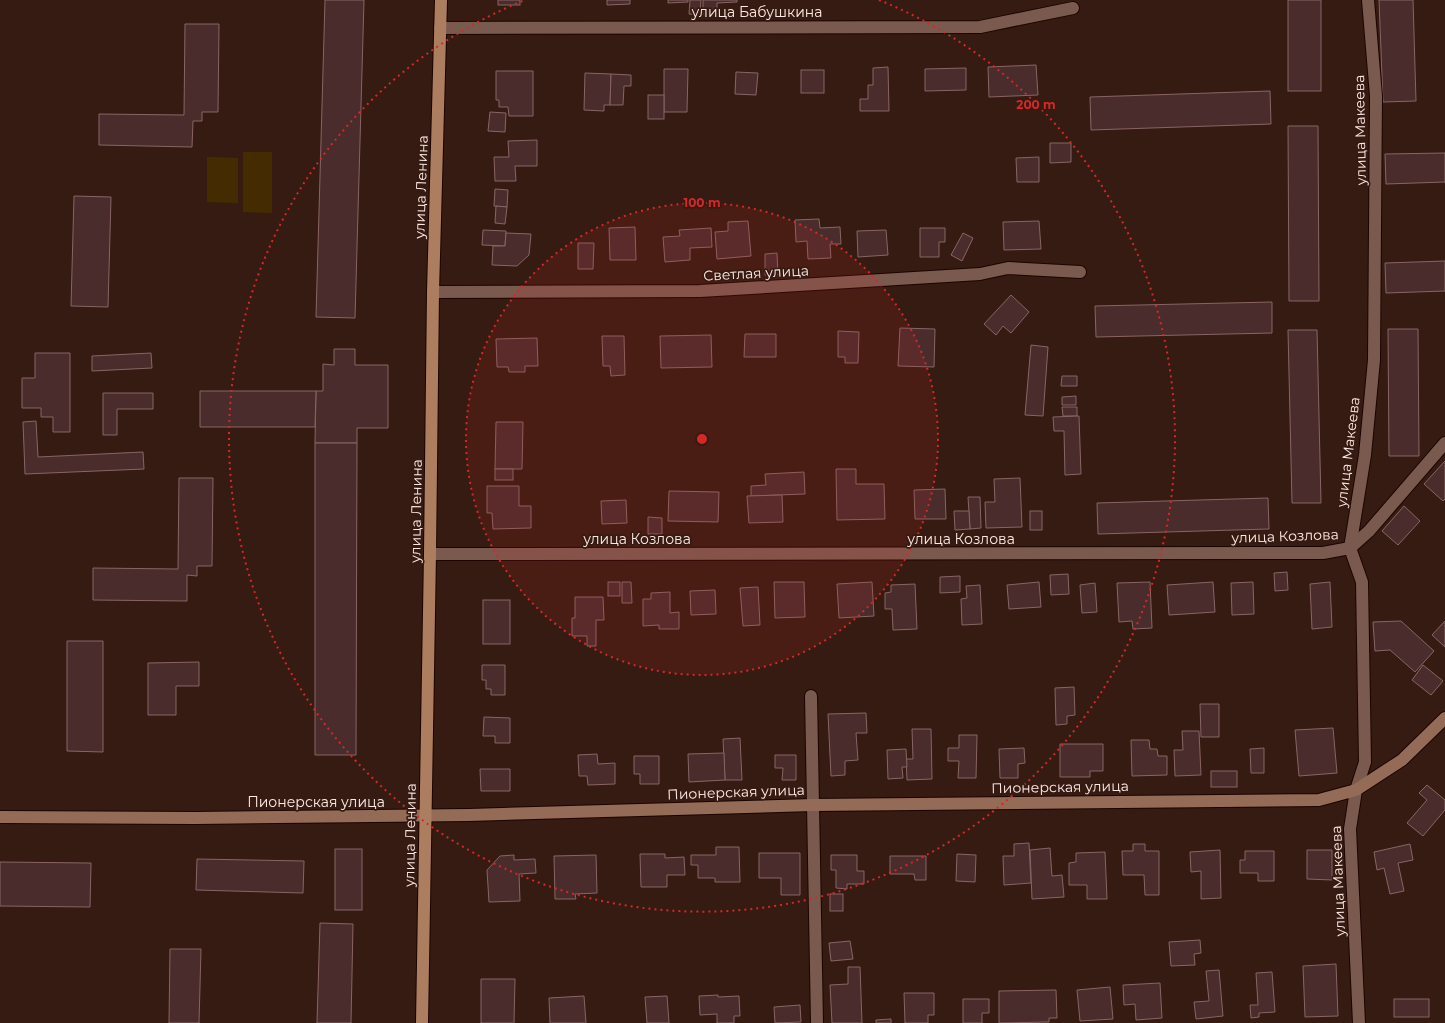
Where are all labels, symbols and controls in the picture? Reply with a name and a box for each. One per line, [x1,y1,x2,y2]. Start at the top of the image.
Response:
street label: улица Бабушкина [691,3,822,21]
street label: улица Макеева [1350,74,1370,187]
text: 200 m [1016,97,1056,112]
street label: улица Ленина [410,135,432,240]
text: 100 m [684,195,720,210]
street label: Светлая улица [703,261,809,285]
street label: улица Макеева [1332,396,1364,509]
centre of rings [695,432,709,446]
street label: улица Ленина [406,459,426,564]
street label: улица Козлова [1230,525,1339,547]
street label: улица Козлова [582,530,691,548]
street label: улица Козлова [906,530,1015,548]
street label: Пионерская улица [991,777,1129,797]
street label: Пионерская улица [667,781,805,803]
street label: улица Ленина [400,783,420,888]
street label: Пионерская улица [247,793,385,811]
street label: улица Макеева [1327,825,1349,938]

